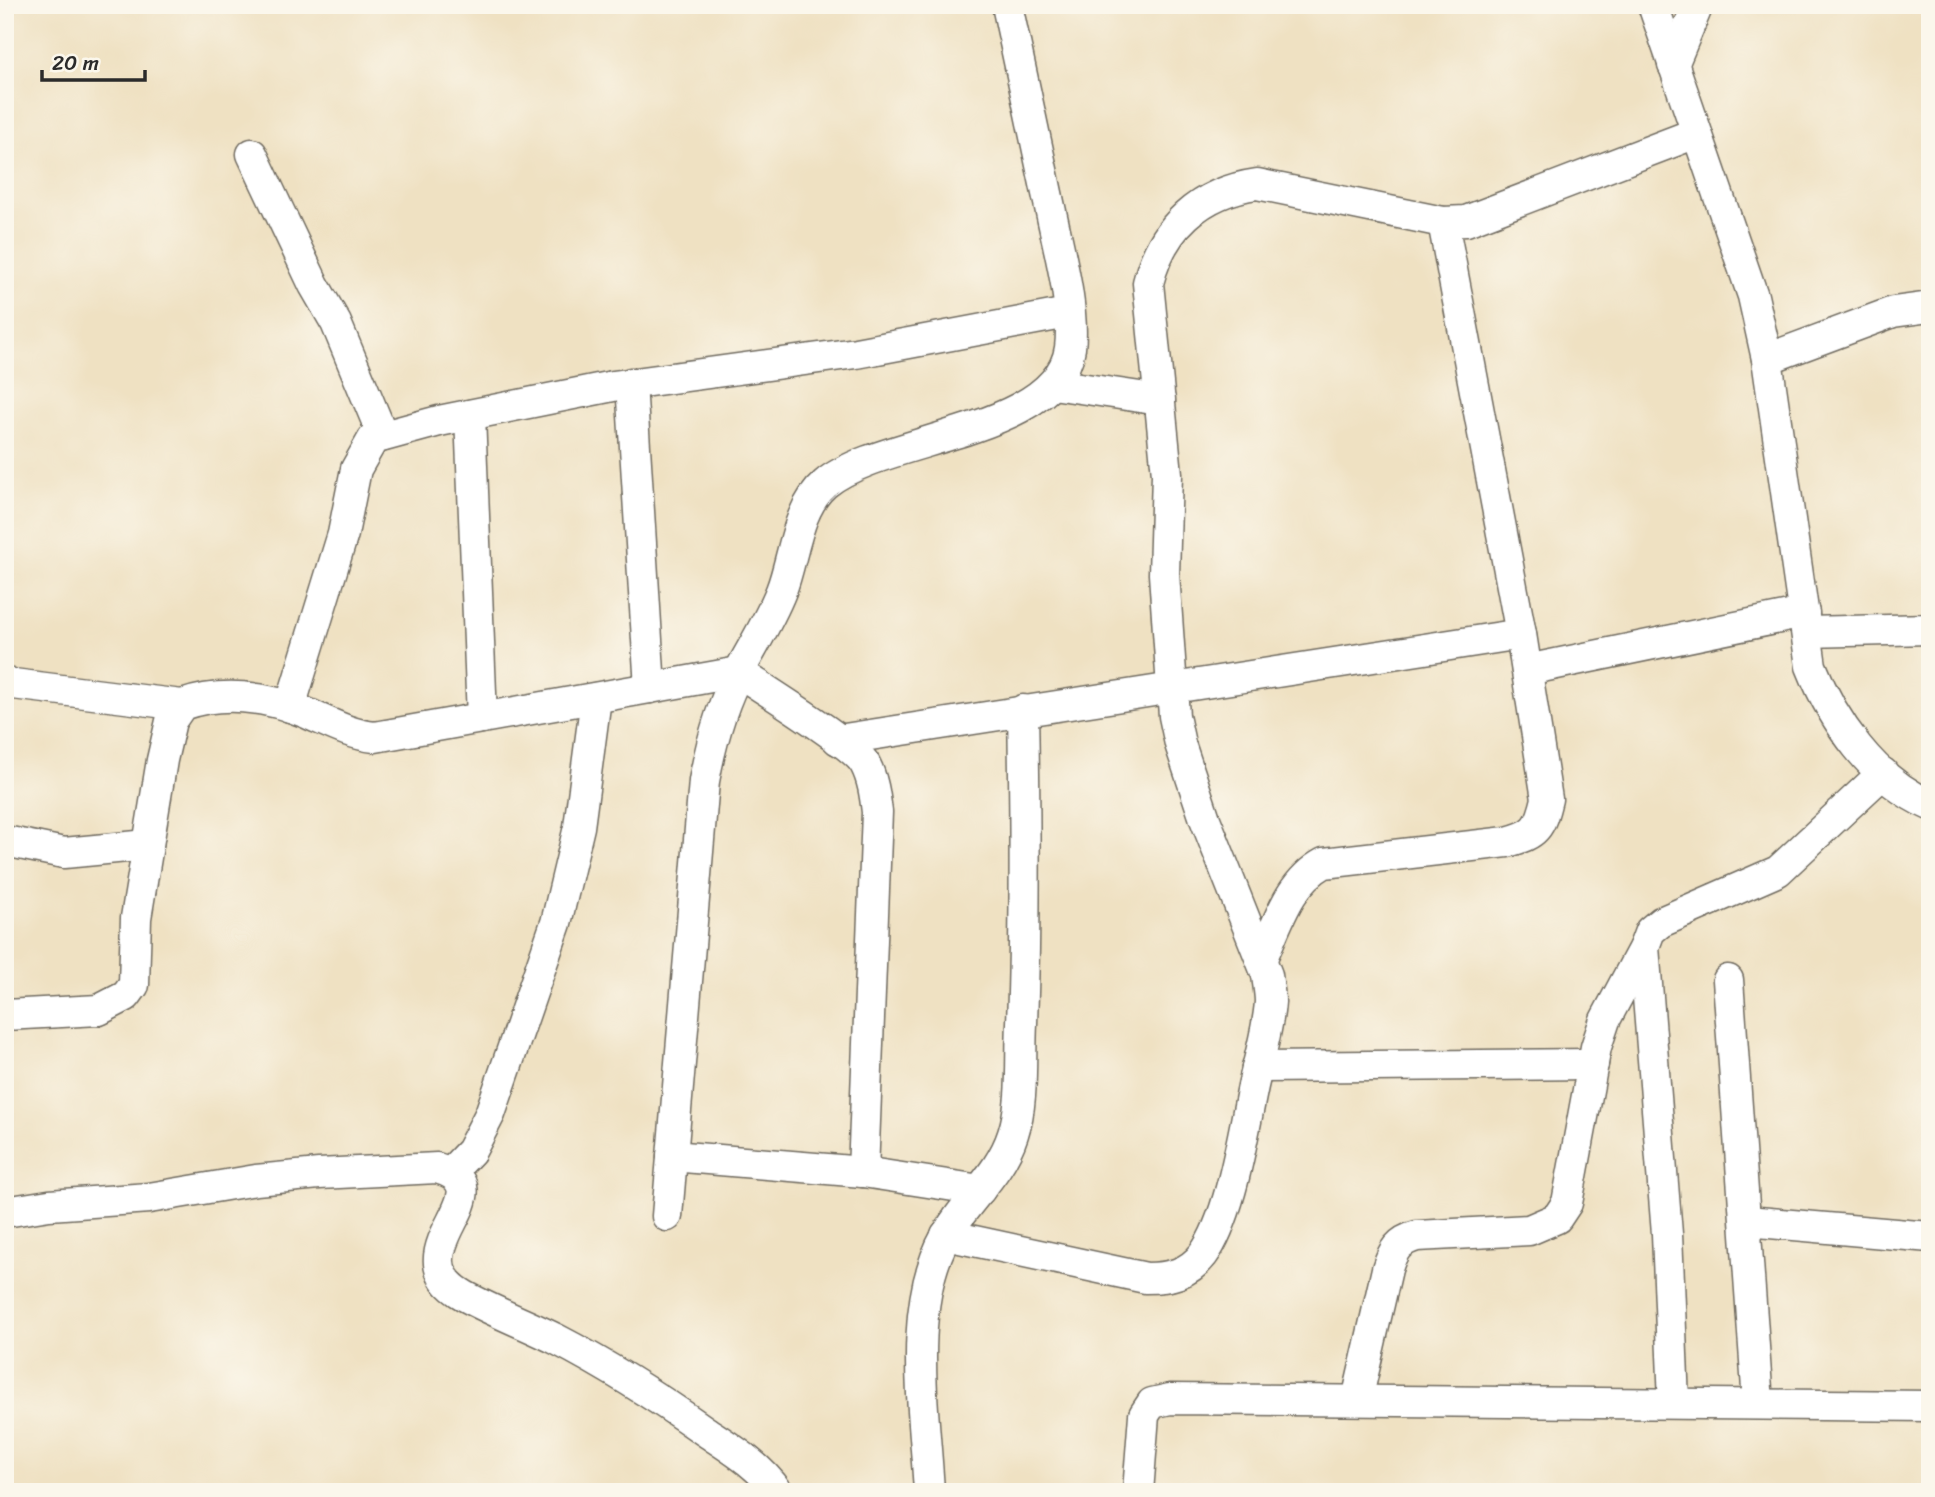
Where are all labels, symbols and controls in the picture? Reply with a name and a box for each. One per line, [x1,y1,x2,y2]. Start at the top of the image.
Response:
scale bar [42,38,145,82]
text: 20 m [52,44,99,82]

